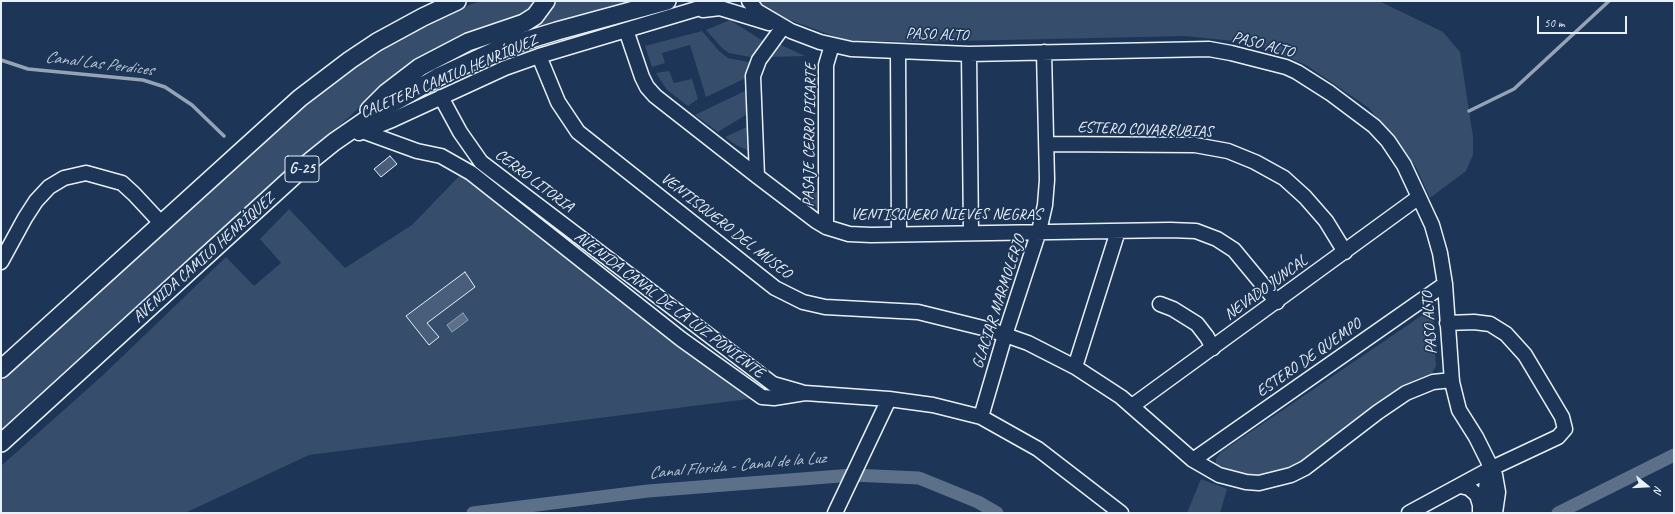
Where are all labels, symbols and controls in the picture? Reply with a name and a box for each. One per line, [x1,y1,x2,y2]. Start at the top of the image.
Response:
scale bar [1539,8,1629,34]
text: 50 m [1544,15,1564,31]
street label: PASO ALTO [905,24,969,46]
street label: PASO ALTO [1230,28,1296,62]
street label: CALETERA CAMILO HENRÍQUEZ [358,31,540,123]
water label: Canal Las Perdices [44,47,154,81]
street label: PASAJE CERRO PICARTE [799,63,821,207]
street label: ESTERO COVARRUBIAS [1077,118,1213,142]
street label: CERRO LITORIA [491,145,577,217]
road number: G-25 [285,156,319,182]
street label: VENTISQUERO DEL MUSEO [657,169,795,283]
street label: AVENIDA CAMILO HENRÍQUEZ [129,189,279,327]
street label: VENTISQUERO NIEVES NEGRAS [851,205,1041,225]
street label: AVENIDA CANAL DE LA LUZ PONIENTE [570,227,768,383]
street label: GLACIAR MARMOLERJO [968,233,1030,371]
street label: NEVADO JUNCAL [1221,251,1311,325]
street label: PASO ALTO [1418,291,1442,355]
street label: ESTERO DE QUEMPO [1253,315,1365,401]
water label: Canal Florida - Canal de la Luz [648,448,826,484]
north arrow [1627,466,1667,506]
text: N [1651,484,1666,495]

